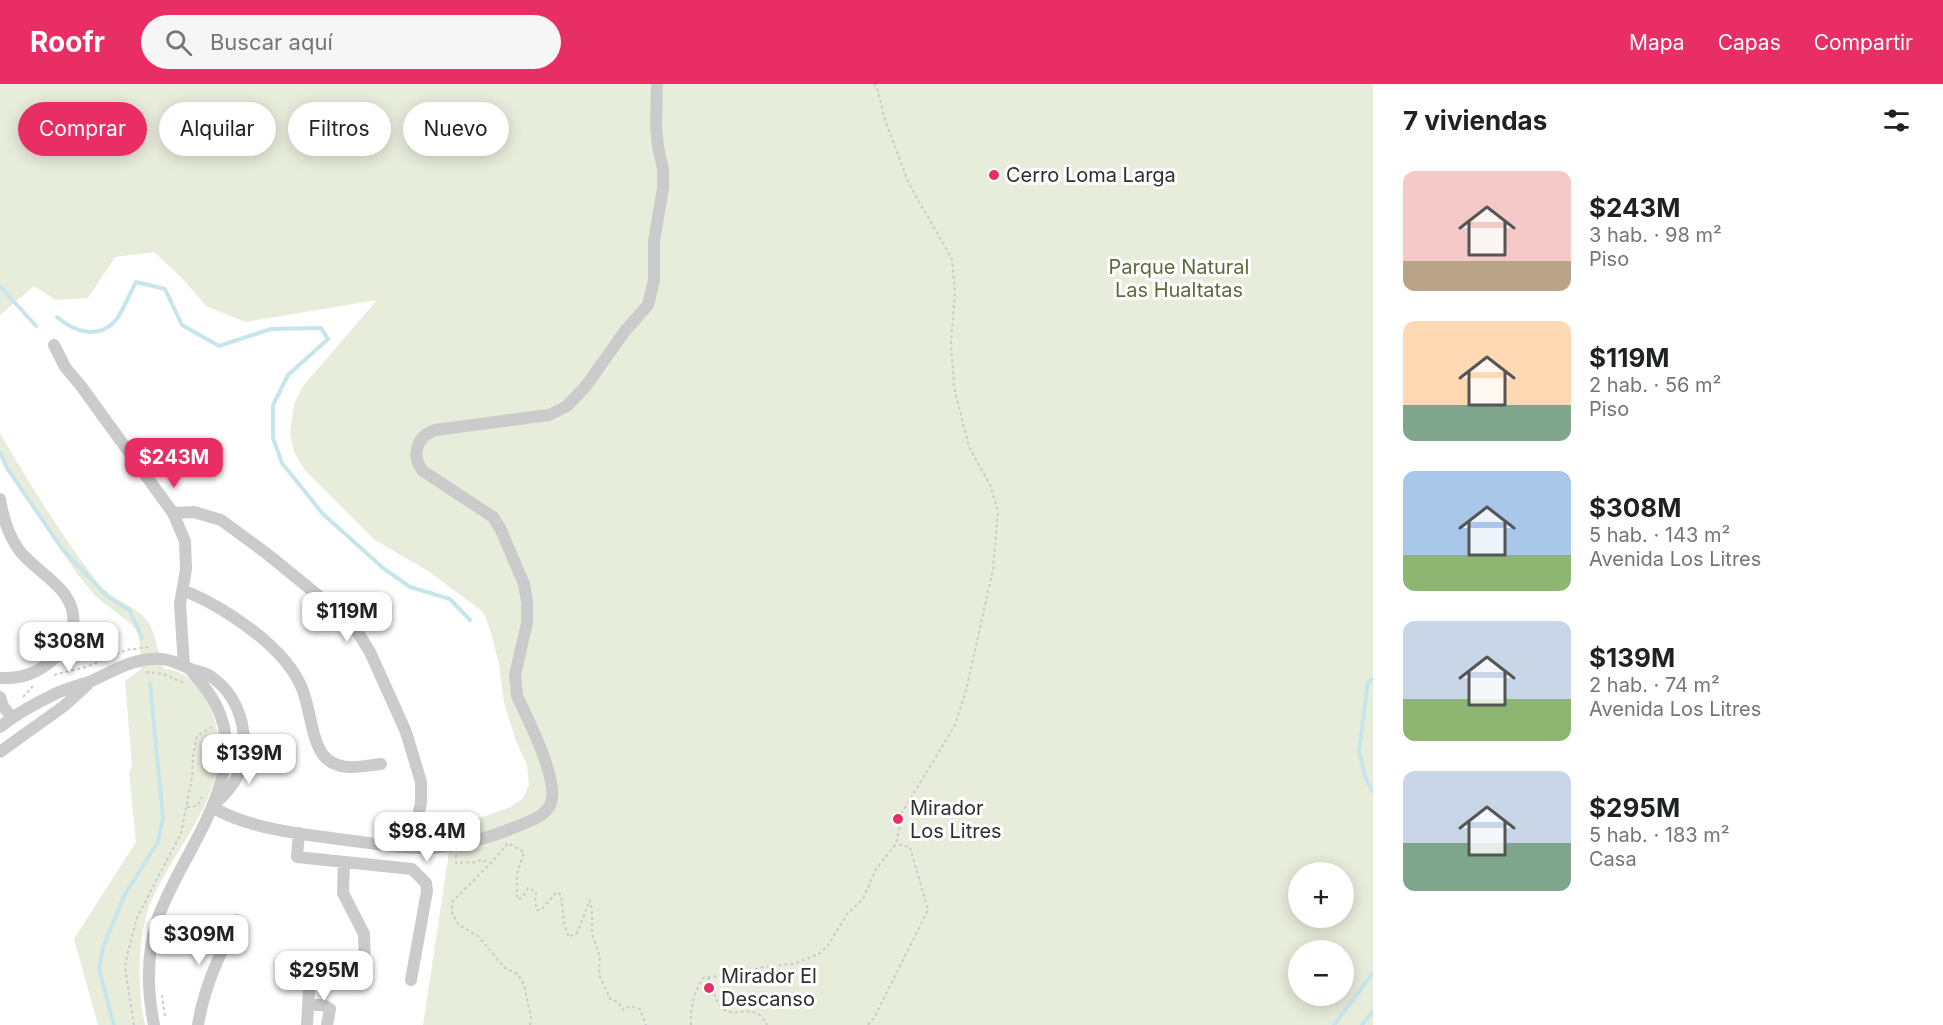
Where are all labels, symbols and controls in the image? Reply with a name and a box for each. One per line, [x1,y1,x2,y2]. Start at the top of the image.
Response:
search box [141,15,561,69]
text: Roofr [30,25,105,59]
icon: search [162,26,195,59]
text: Buscar aquí [210,29,333,55]
text: Mapa [1629,30,1685,55]
text: Capas [1718,30,1781,55]
text: Compartir [1814,30,1913,55]
chip: Comprar [18,102,147,156]
chip: Alquilar [159,102,276,156]
chip: Filtros [288,102,391,156]
chip: Nuevo [403,102,509,156]
icon: filters [1880,104,1913,137]
text: 7 viviendas [1403,105,1547,136]
place label: Cerro Loma Larga [1006,163,1176,187]
marker: Cerro Loma Larga [987,168,1001,182]
text: $243M [1589,192,1681,223]
icon: home [1451,195,1523,267]
text: 3 hab. · 98 m² [1589,223,1722,247]
text: Piso [1589,247,1629,271]
park label: Parque Natural Las Hualtatas [1109,255,1249,302]
text: $119M [1589,342,1670,373]
icon: home [1451,345,1523,417]
text: 2 hab. · 56 m² [1589,373,1721,397]
text: Piso [1589,397,1629,421]
pin: $243M [132,438,216,489]
text: $243M [139,445,209,469]
text: $308M [1589,492,1682,523]
icon: home [1451,495,1523,567]
text: 5 hab. · 143 m² [1589,523,1730,547]
text: Avenida Los Litres [1589,547,1761,571]
pin: $119M [305,592,389,643]
text: $119M [316,599,378,623]
pin: $308M [27,622,111,673]
text: $308M [33,629,105,653]
text: $139M [1589,642,1675,673]
icon: home [1451,645,1523,717]
text: 2 hab. · 74 m² [1589,673,1720,697]
text: Avenida Los Litres [1589,697,1761,721]
pin: $139M [207,734,291,785]
text: $139M [216,741,282,765]
text: $295M [1589,792,1680,823]
icon: home [1451,795,1523,867]
place label: Mirador Los Litres [910,796,1002,843]
pin: $98.4M [378,812,476,863]
marker: Mirador Los Litres [891,812,905,826]
text: $98.4M [388,819,466,843]
text: 5 hab. · 183 m² [1589,823,1730,847]
text: Casa [1589,847,1637,871]
map controls [1288,862,1354,1006]
button: + [1288,862,1354,928]
pin: $309M [157,915,241,966]
text: $309M [163,922,235,946]
button: − [1288,940,1354,1006]
pin: $295M [282,951,366,1002]
text: $295M [289,958,359,982]
place label: Mirador El Descanso [721,964,817,1011]
marker: Mirador El Descanso [702,981,716,995]

